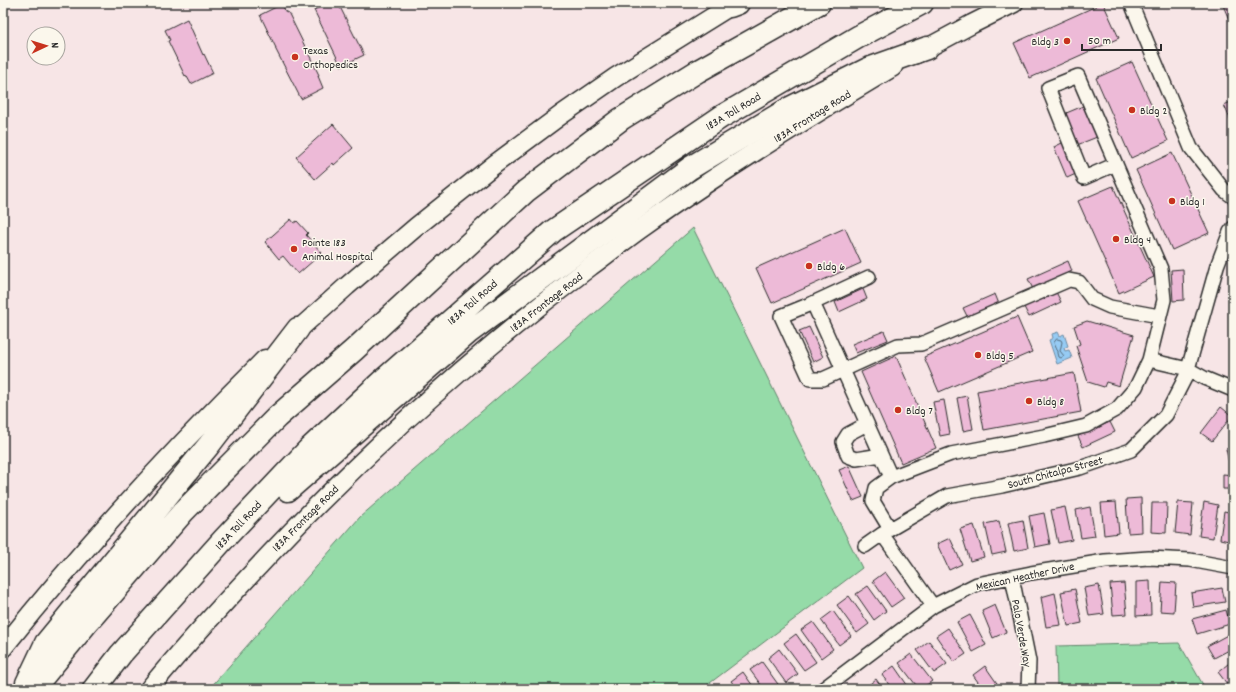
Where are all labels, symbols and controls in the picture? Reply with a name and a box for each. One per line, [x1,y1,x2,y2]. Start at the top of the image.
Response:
north arrow [26,26,66,66]
scale bar [1082,26,1161,52]
text: 50 m [1088,33,1111,50]
place label: Bldg 3 [1031,34,1059,51]
marker: Bldg 3 [1062,36,1072,46]
text: N [46,42,62,49]
place label: Texas Orthopedics [303,43,358,74]
marker: Texas Orthopedics [290,52,300,62]
street label: 183A Frontage Road [771,87,855,148]
street label: 183A Toll Road [703,89,765,136]
place label: Bldg 2 [1140,103,1167,120]
marker: Bldg 2 [1127,105,1137,115]
place label: Bldg 1 [1180,194,1205,211]
marker: Bldg 1 [1167,196,1177,206]
place label: Bldg 4 [1124,232,1151,249]
marker: Bldg 4 [1111,234,1121,244]
place label: Pointe 183 Animal Hospital [302,235,373,266]
marker: Pointe 183 Animal Hospital [289,244,299,254]
place label: Bldg 6 [817,259,845,276]
marker: Bldg 6 [804,261,814,271]
street label: 183A Frontage Road [507,269,587,337]
street label: 183A Toll Road [444,276,502,330]
place label: Bldg 5 [986,348,1014,365]
marker: Bldg 5 [973,350,983,360]
place label: Bldg 8 [1037,394,1064,411]
marker: Bldg 8 [1024,396,1034,406]
place label: Bldg 7 [906,403,933,420]
marker: Bldg 7 [893,405,903,415]
street label: South Chitalpa Street [1006,452,1106,494]
street label: 183A Frontage Road [269,482,343,556]
street label: 183A Toll Road [212,498,266,555]
street label: Mexican Heather Drive [974,559,1076,596]
street label: Palo Verde Way [1006,598,1035,670]

